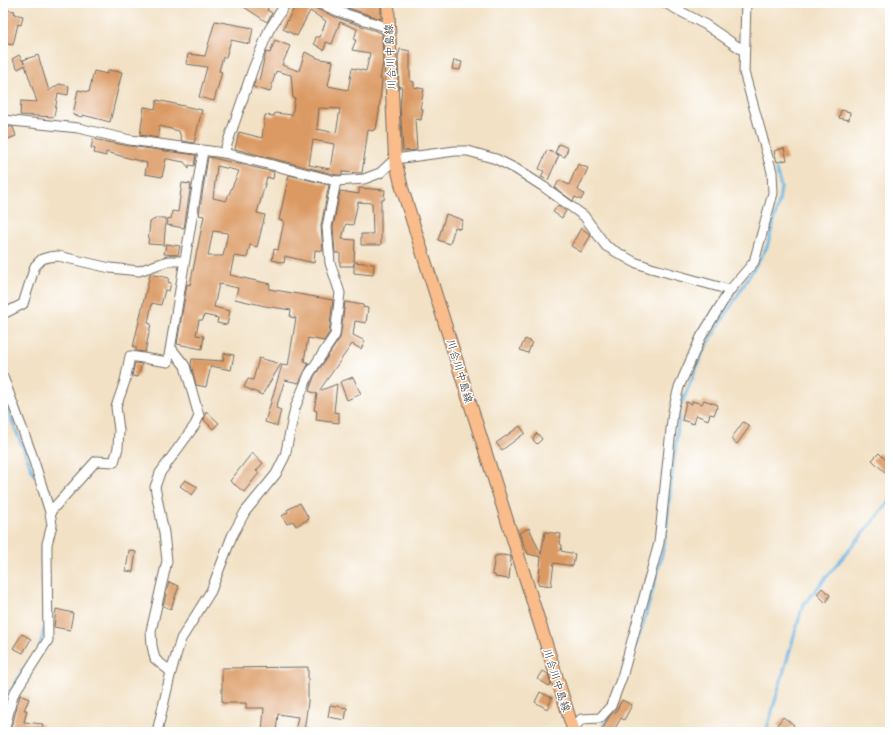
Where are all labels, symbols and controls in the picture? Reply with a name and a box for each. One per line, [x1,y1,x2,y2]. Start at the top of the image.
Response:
street label: 川合川中島線 [380,24,399,90]
street label: 川合川中島線 [444,337,477,405]
street label: 川合川中島線 [540,646,575,714]

